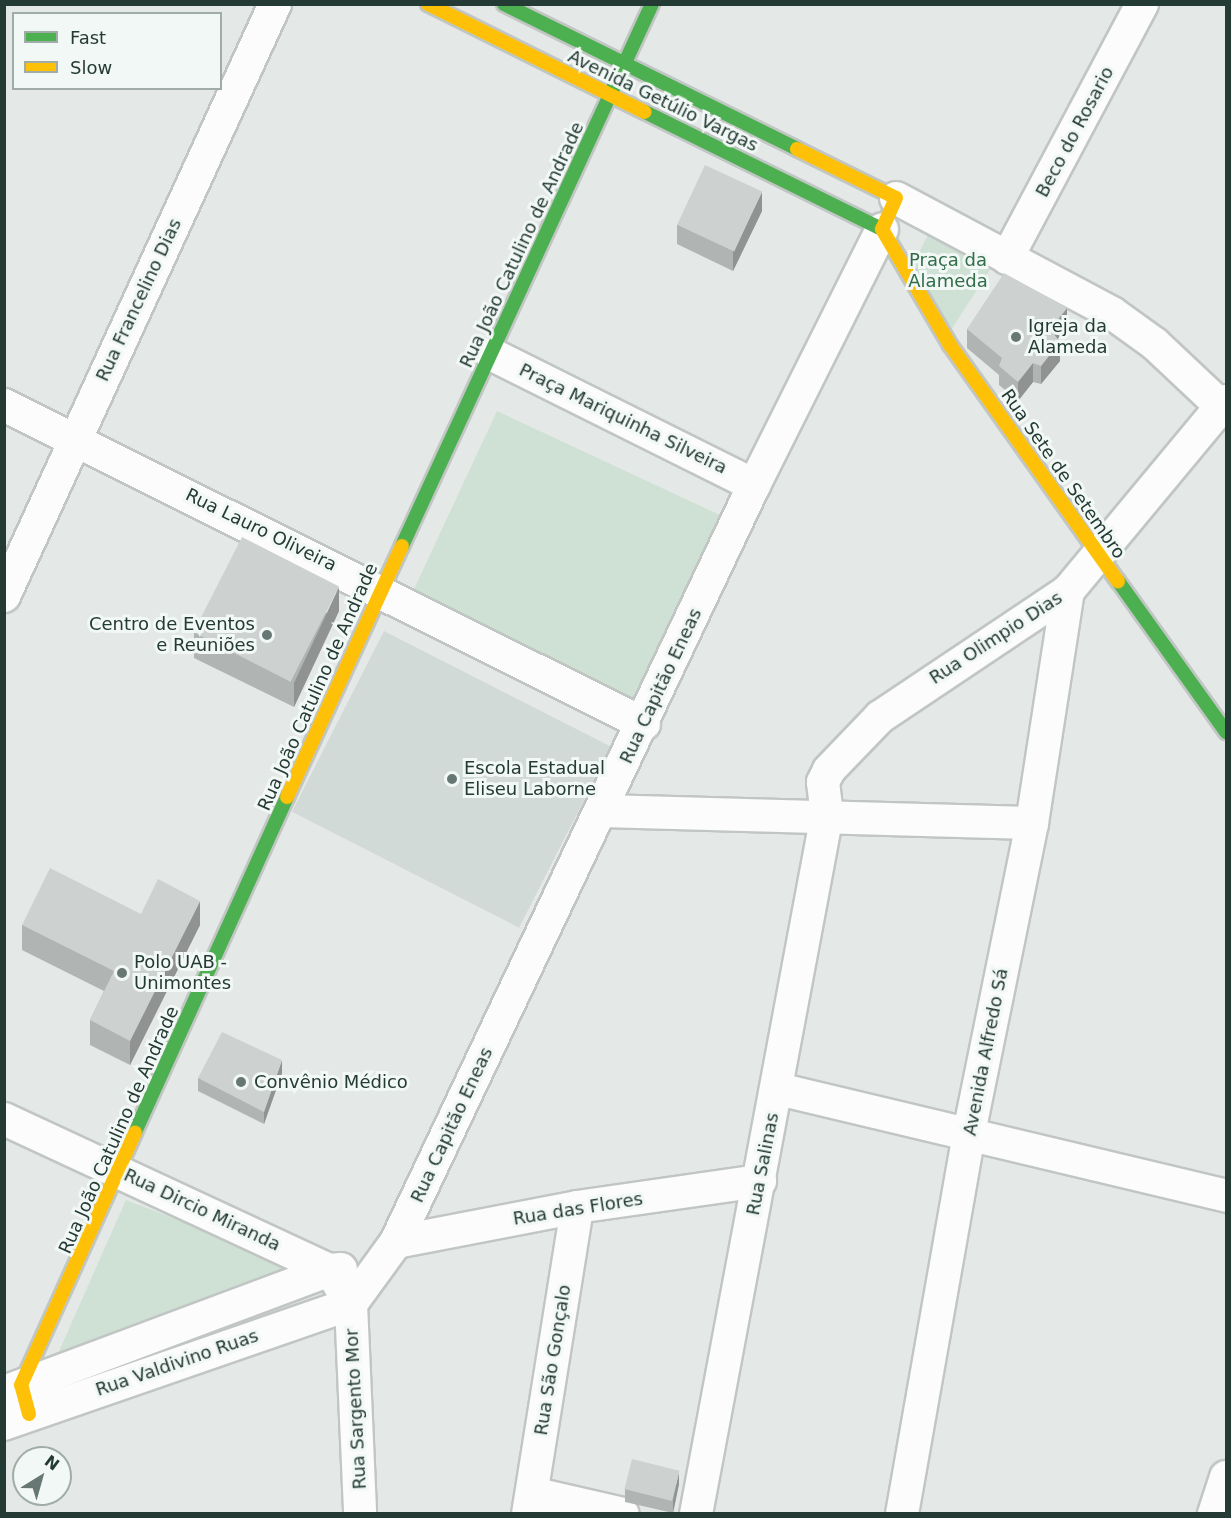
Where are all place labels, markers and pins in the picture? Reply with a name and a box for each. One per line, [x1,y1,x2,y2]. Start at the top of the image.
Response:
place label: Igreja da Alameda [1028,316,1107,358]
marker: Igreja da Alameda [1009,330,1023,344]
place label: Centro de Eventos e Reuniões [89,614,255,656]
marker: Centro de Eventos e Reuniões [260,628,274,642]
place label: Escola Estadual Eliseu Laborne [464,758,605,800]
marker: Escola Estadual Eliseu Laborne [445,772,459,786]
place label: Polo UAB - Unimontes [134,952,231,994]
marker: Polo UAB - Unimontes [115,966,129,980]
place label: Convênio Médico [254,1071,408,1093]
marker: Convênio Médico [232,1073,250,1091]

